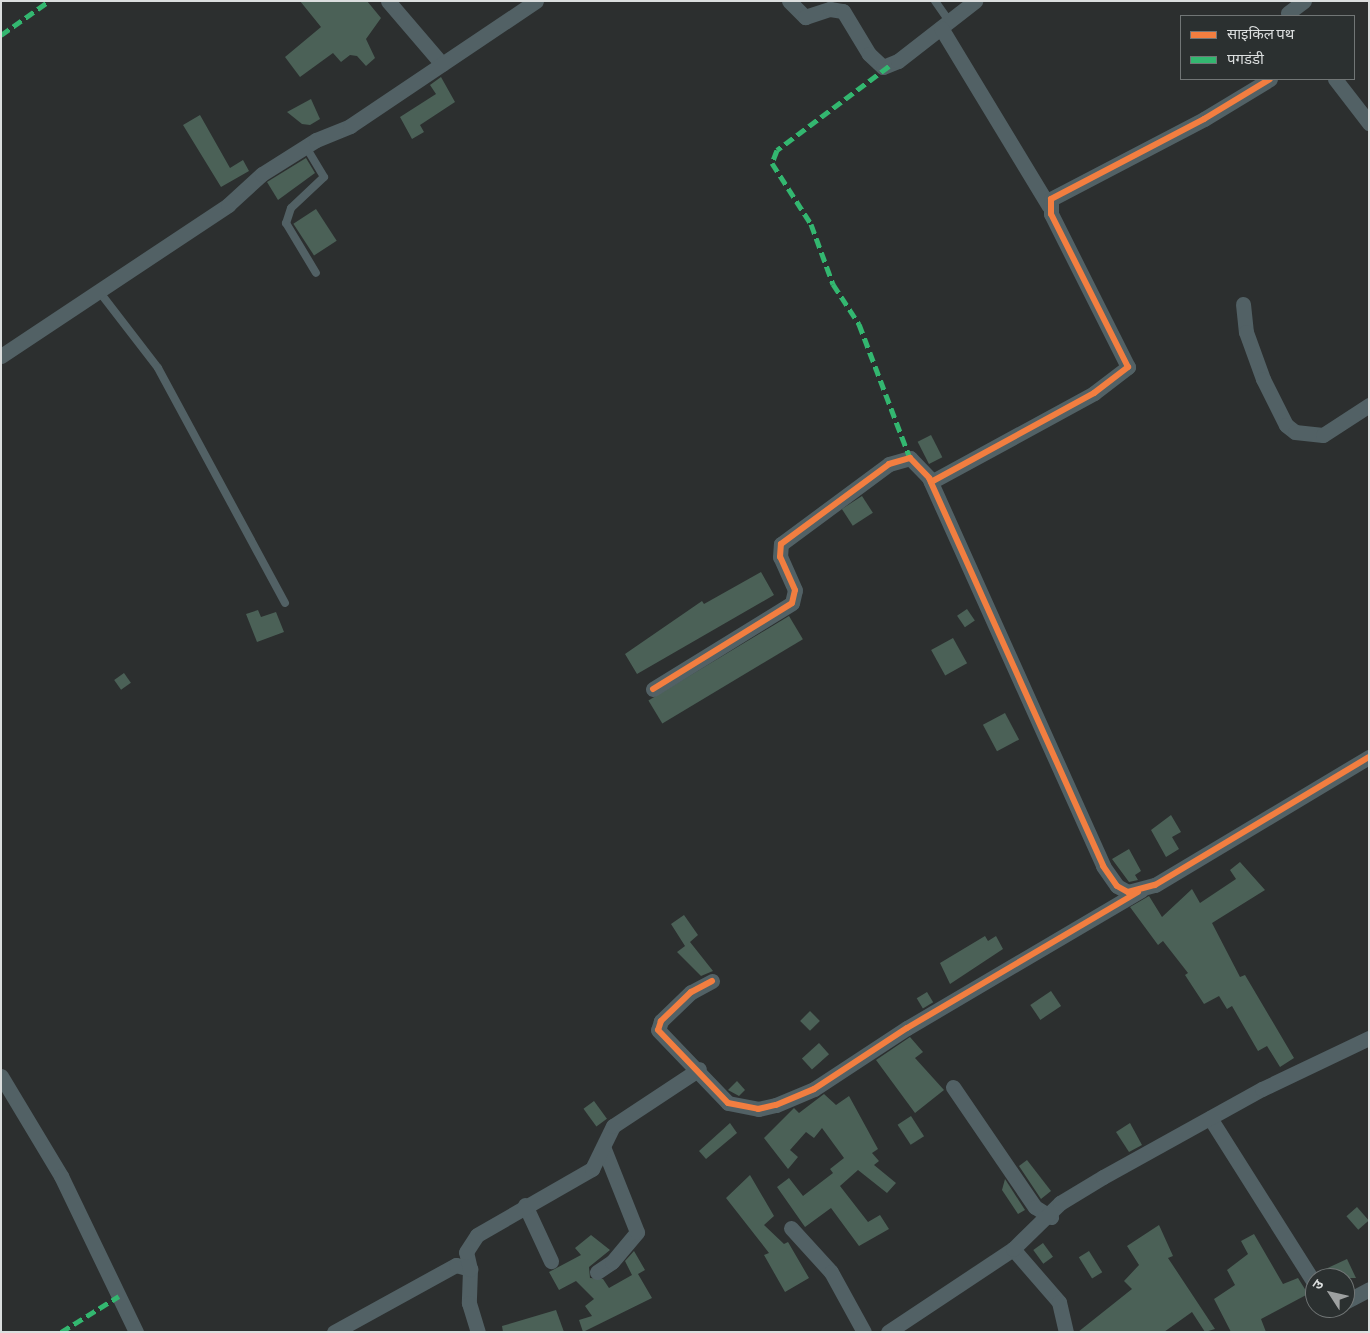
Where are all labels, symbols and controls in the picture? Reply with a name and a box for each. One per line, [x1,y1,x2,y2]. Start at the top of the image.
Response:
legend [1180,15,1355,80]
text: साइकिल पथ [1227,25,1294,44]
text: पगडंडी [1227,50,1264,69]
north arrow [1305,1268,1355,1318]
text: उ [1309,1276,1327,1293]

